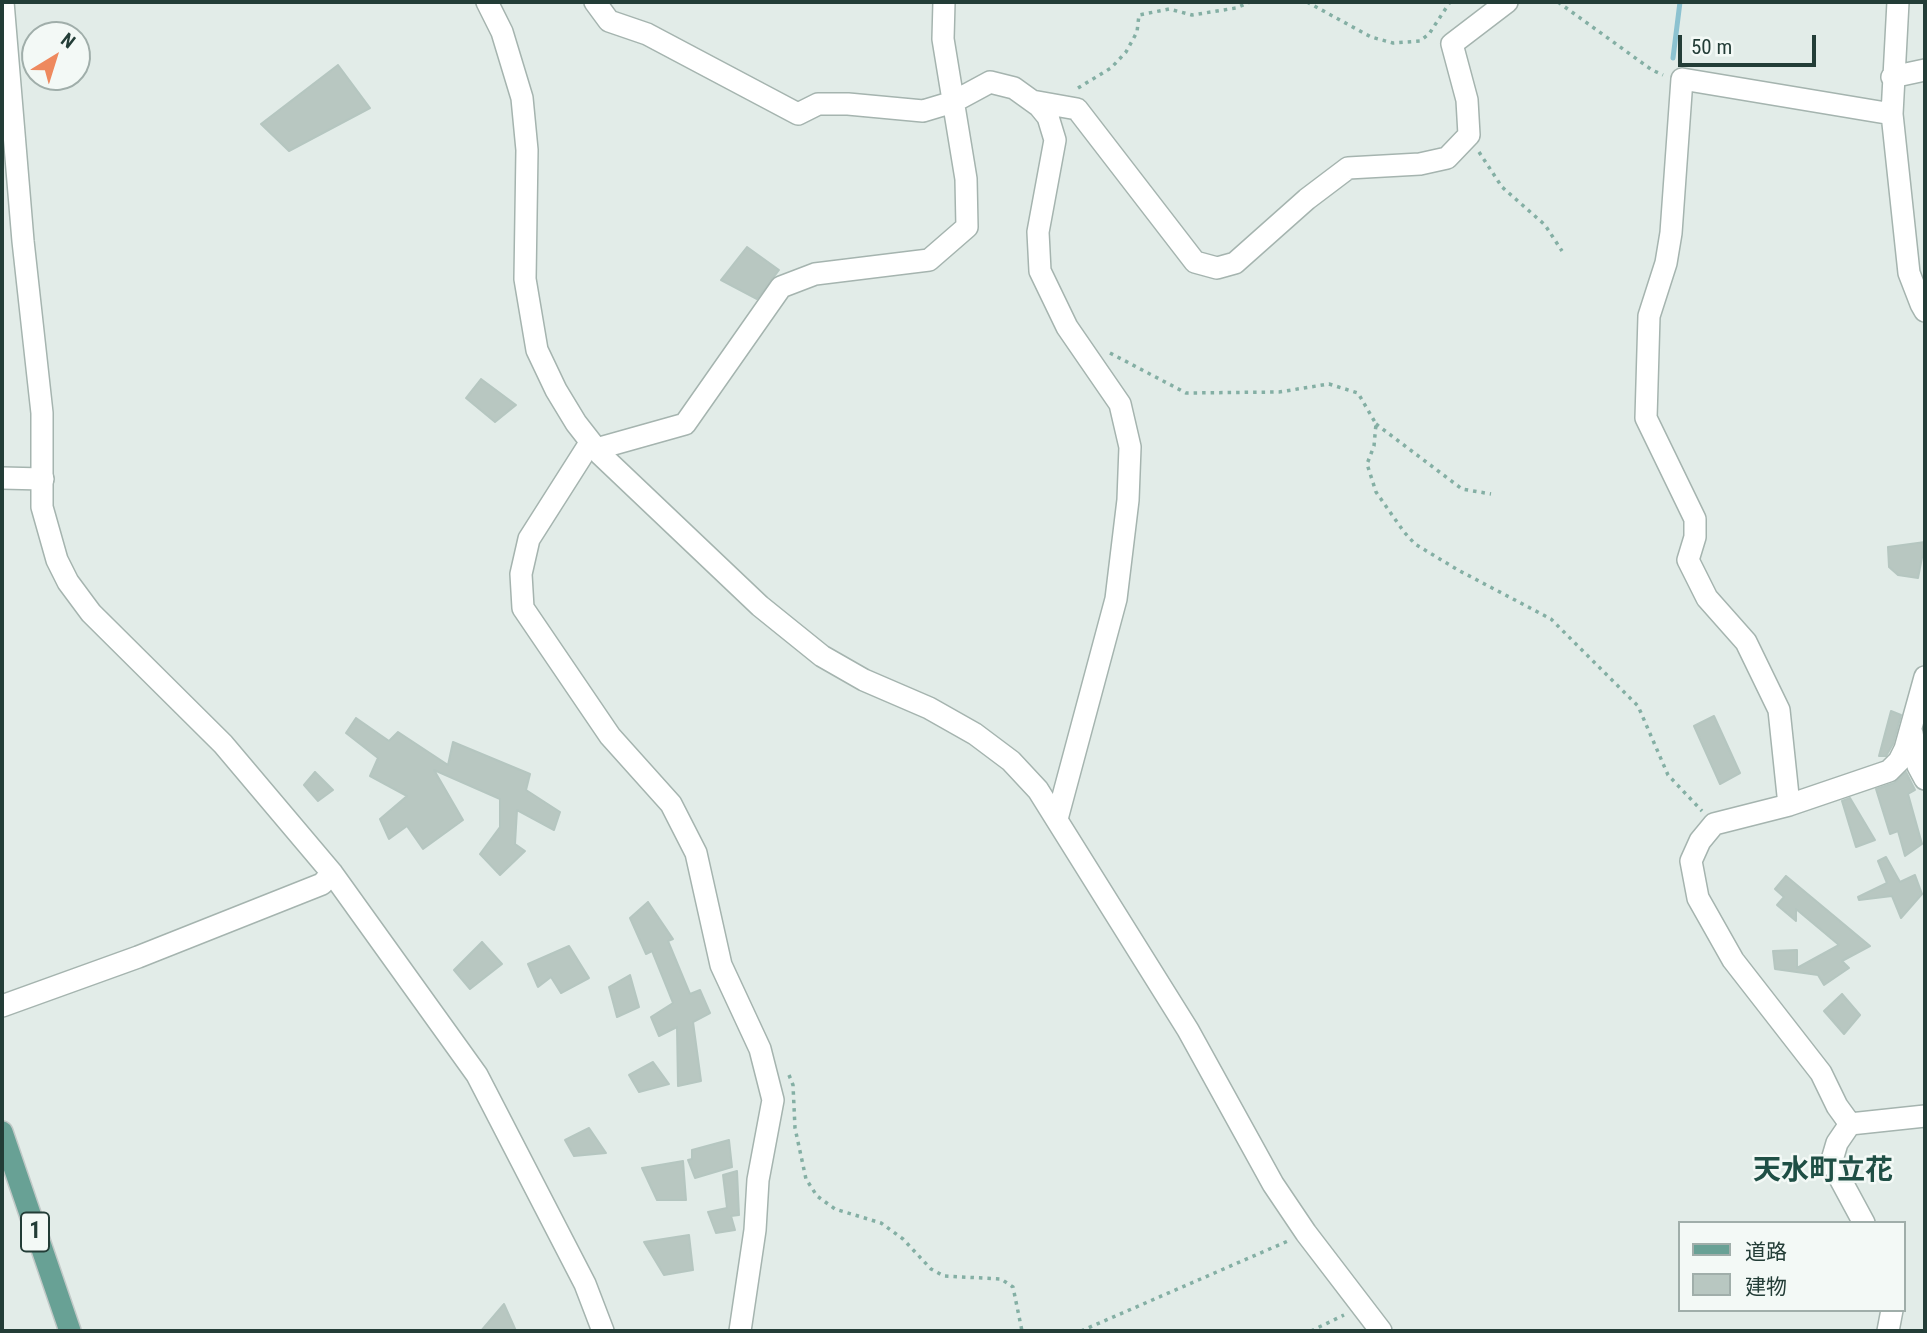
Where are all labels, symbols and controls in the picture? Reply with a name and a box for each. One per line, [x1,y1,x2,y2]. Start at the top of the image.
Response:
north arrow [21,21,91,91]
scale bar [1682,21,1820,65]
text: N [56,28,80,53]
text: 50 m [1691,35,1732,59]
district label: 天水町立花 [1753,1155,1893,1189]
road number: 1 [21,1212,49,1252]
legend [1678,1221,1906,1312]
text: 道路 [1745,1240,1787,1264]
text: 建物 [1745,1275,1787,1299]

